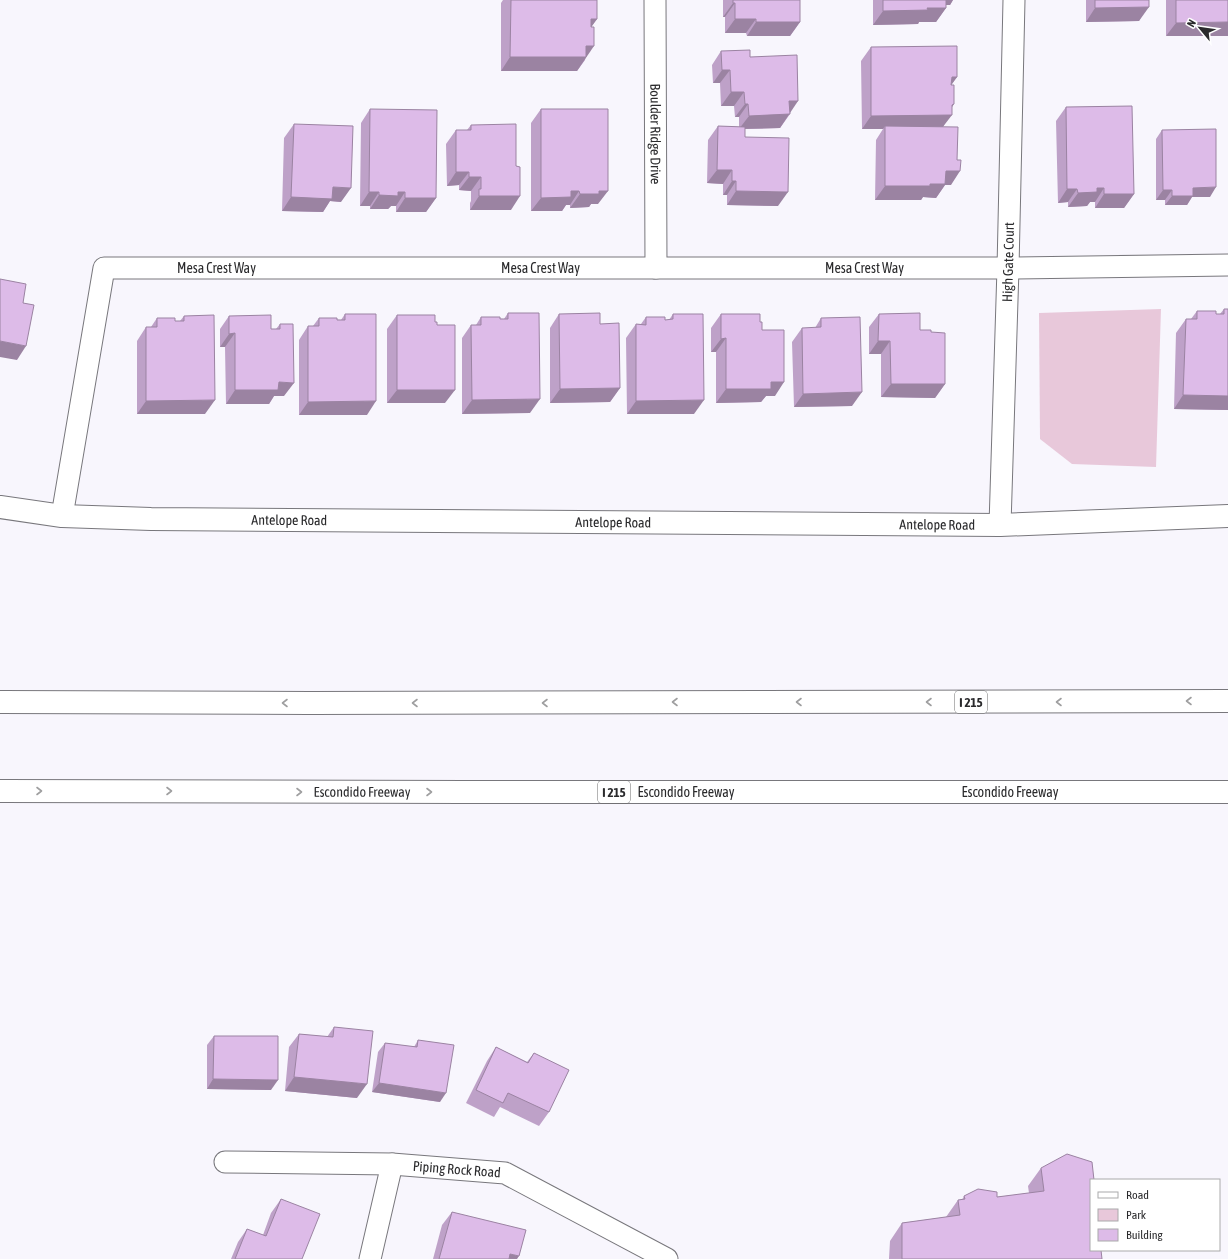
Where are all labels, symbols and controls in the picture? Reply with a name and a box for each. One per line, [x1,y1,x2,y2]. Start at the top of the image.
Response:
north arrow [1180,8,1220,48]
text: N [1184,17,1198,29]
street label: Boulder Ridge Drive [647,84,664,184]
street label: High Gate Court [999,222,1017,302]
street label: Mesa Crest Way [177,260,256,276]
street label: Mesa Crest Way [501,260,580,276]
street label: Mesa Crest Way [825,260,904,276]
street label: Antelope Road [251,512,327,528]
street label: Antelope Road [575,514,651,531]
street label: Antelope Road [899,516,975,533]
road number: I 215 [955,691,987,713]
one-way arrow [1186,697,1192,705]
one-way arrow [672,698,678,706]
one-way arrow [796,698,802,706]
one-way arrow [926,698,932,706]
one-way arrow [1056,698,1062,706]
one-way arrow [282,699,288,707]
one-way arrow [412,699,418,707]
one-way arrow [542,699,548,707]
road number: I 215 [598,781,630,803]
street label: Escondido Freeway [313,784,411,800]
street label: Escondido Freeway [637,784,735,800]
street label: Escondido Freeway [961,784,1059,800]
one-way arrow [36,787,42,795]
one-way arrow [166,787,172,795]
one-way arrow [296,788,302,796]
one-way arrow [426,788,432,796]
street label: Piping Rock Road [412,1158,501,1181]
legend [1090,1179,1220,1251]
text: Road [1126,1188,1149,1202]
text: Park [1126,1208,1147,1222]
text: Building [1126,1228,1164,1242]

